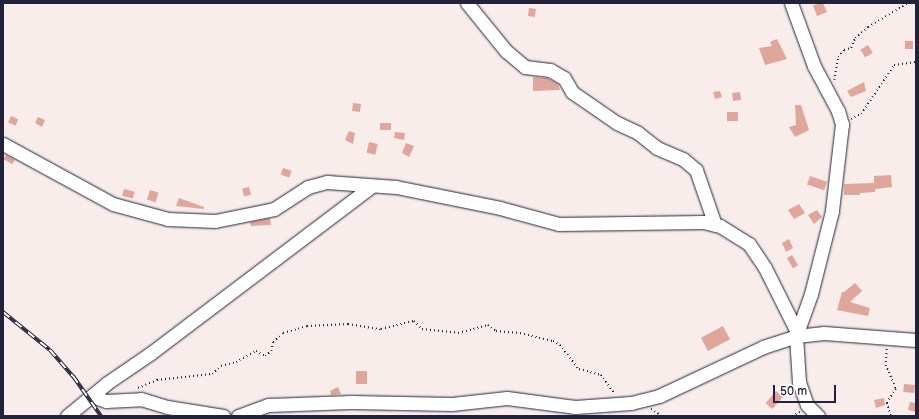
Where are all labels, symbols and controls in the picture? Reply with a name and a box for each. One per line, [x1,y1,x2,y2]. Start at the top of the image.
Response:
scale bar [775,377,838,403]
text: 50 m [780,384,807,399]

